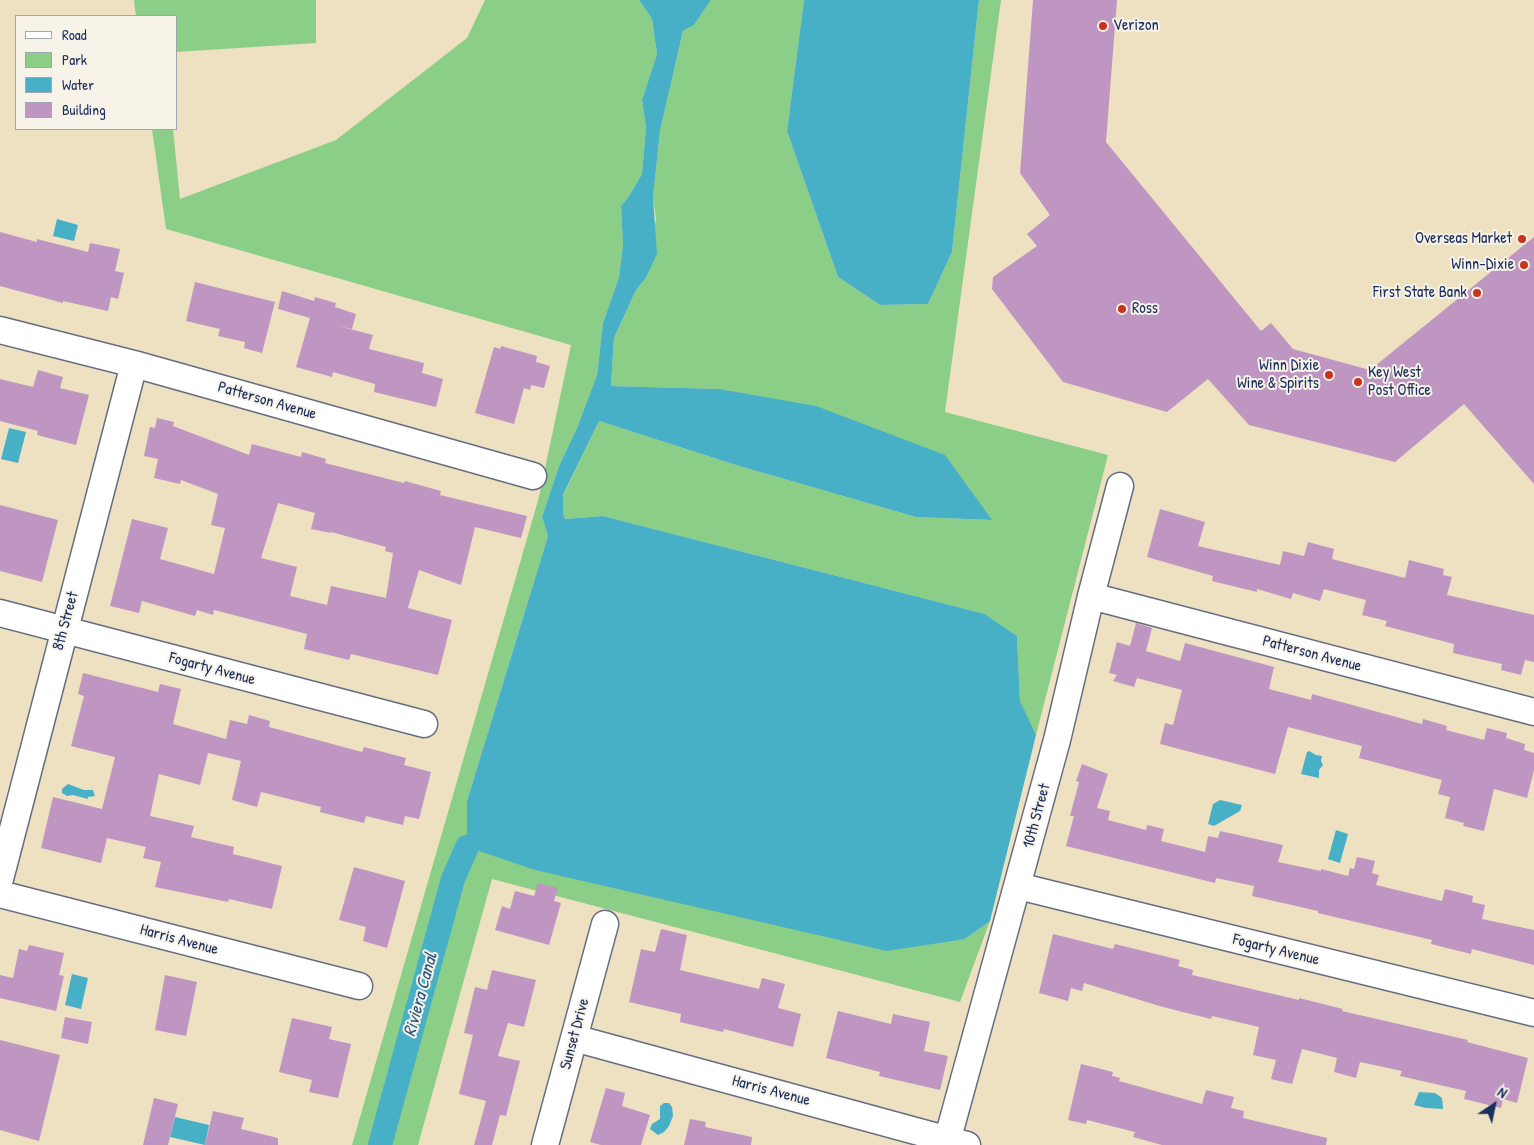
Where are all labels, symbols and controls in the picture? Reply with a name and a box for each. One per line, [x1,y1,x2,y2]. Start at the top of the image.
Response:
legend [15,15,178,130]
place label: Verizon [1113,16,1159,36]
marker: Verizon [1097,20,1109,32]
text: Road [62,24,87,45]
text: Park [62,49,87,70]
text: Water [62,74,94,95]
text: Building [62,99,106,120]
place label: Overseas Market [1415,229,1512,249]
marker: Overseas Market [1516,233,1528,245]
place label: Winn-Dixie [1451,255,1514,275]
marker: Winn-Dixie [1518,259,1530,271]
place label: First State Bank [1373,283,1467,303]
marker: First State Bank [1471,287,1483,299]
place label: Ross [1132,299,1158,319]
marker: Ross [1116,303,1128,315]
place label: Winn Dixie Wine & Spirits [1237,356,1319,394]
place label: Key West Post Office [1368,363,1431,401]
marker: Winn Dixie Wine & Spirits [1323,369,1335,381]
marker: Key West Post Office [1352,376,1364,388]
street label: Patterson Avenue [216,378,318,424]
street label: 8th Street [49,589,83,653]
street label: Patterson Avenue [1260,632,1364,676]
street label: Fogarty Avenue [167,648,257,690]
street label: 10th Street [1019,782,1055,850]
street label: Harris Avenue [138,920,220,960]
street label: Fogarty Avenue [1231,930,1321,970]
water label: Riviera Canal [399,951,443,1039]
street label: Sunset Drive [556,996,594,1072]
street label: Harris Avenue [730,1071,812,1111]
north arrow [1469,1080,1519,1130]
text: N [1494,1082,1511,1102]

